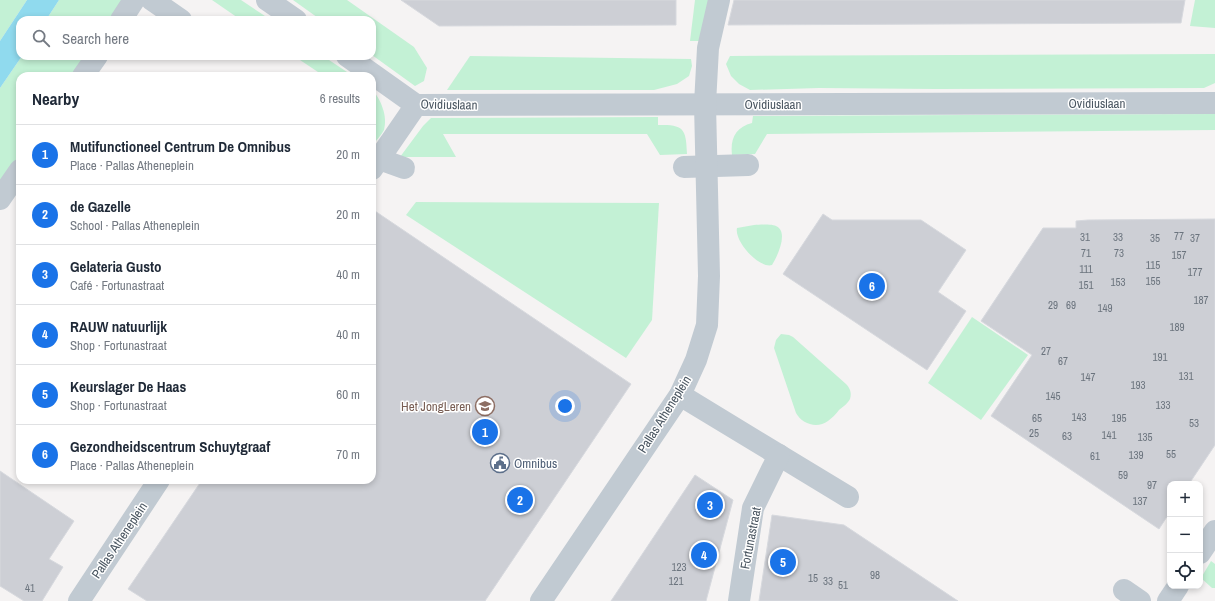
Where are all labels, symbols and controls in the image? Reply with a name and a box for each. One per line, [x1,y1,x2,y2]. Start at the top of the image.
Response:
search box [16,16,376,60]
icon: search [30,27,52,49]
text: Search here [62,28,129,49]
text: Nearby [32,87,79,110]
text: 6 results [320,90,360,107]
street label: Ovidiuslaan [1069,95,1126,112]
street label: Ovidiuslaan [420,96,478,113]
street label: Ovidiuslaan [745,96,802,113]
text: Mutifunctioneel Centrum De Omnibus [70,136,291,157]
text: 1 [42,146,48,163]
text: 20 m [336,146,360,163]
text: Place · Pallas Atheneplein [70,157,194,174]
text: de Gazelle [70,196,131,217]
text: 2 [42,206,48,223]
text: 20 m [336,206,360,223]
text: School · Pallas Atheneplein [70,217,200,234]
house number: 77 [1174,229,1184,243]
house number: 31 [1080,230,1090,244]
house number: 33 [1113,230,1123,244]
house number: 35 [1150,231,1160,245]
house number: 37 [1190,231,1200,245]
house number: 71 [1081,246,1091,260]
house number: 73 [1114,246,1124,260]
house number: 157 [1171,248,1187,262]
text: Gelateria Gusto [70,256,162,277]
house number: 115 [1146,258,1160,272]
house number: 111 [1079,262,1093,276]
house number: 177 [1187,265,1203,279]
text: 3 [42,266,48,283]
text: 40 m [336,266,360,283]
pin: 6 [859,271,885,301]
house number: 155 [1145,274,1161,288]
house number: 153 [1110,275,1126,289]
text: Café · Fortunastraat [70,277,164,294]
house number: 151 [1078,278,1094,292]
house number: 187 [1193,293,1209,307]
house number: 29 [1048,298,1058,312]
house number: 69 [1066,298,1076,312]
house number: 149 [1097,301,1113,315]
text: RAUW natuurlijk [70,316,167,337]
house number: 189 [1169,320,1185,334]
text: 4 [42,326,48,343]
text: 40 m [336,326,360,343]
text: Shop · Fortunastraat [70,337,167,354]
house number: 27 [1041,344,1051,358]
house number: 191 [1152,350,1168,364]
house number: 67 [1058,354,1068,368]
house number: 131 [1178,369,1194,383]
house number: 147 [1080,370,1096,384]
street label: Pallas Atheneplein [634,372,695,456]
text: Keurslager De Haas [70,376,186,397]
house number: 193 [1130,378,1146,392]
text: 5 [42,386,48,403]
text: 60 m [336,386,360,403]
house number: 145 [1045,389,1061,403]
school or university icon: Het JongLeren [474,395,496,417]
your location [555,396,575,416]
text: Shop · Fortunastraat [70,397,167,414]
place label: Het JongLeren [401,398,471,415]
house number: 133 [1155,398,1171,412]
house number: 143 [1071,410,1087,424]
house number: 65 [1032,411,1042,425]
house number: 195 [1111,411,1127,425]
house number: 53 [1189,416,1199,430]
pin: 1 [472,417,498,447]
house number: 25 [1029,426,1039,440]
house number: 141 [1101,428,1117,442]
house number: 63 [1062,429,1072,443]
house number: 135 [1137,430,1153,444]
text: Gezondheidscentrum Schuytgraaf [70,436,270,457]
text: 6 [42,446,48,463]
text: 70 m [336,446,360,463]
house number: 55 [1166,447,1176,461]
house number: 139 [1128,448,1144,462]
house number: 61 [1090,449,1100,463]
public building icon: Omnibus [489,452,511,474]
place label: Omnibus [514,455,557,472]
text: Place · Pallas Atheneplein [70,457,194,474]
house number: 59 [1118,468,1128,482]
house number: 97 [1147,478,1157,492]
map controls [1167,481,1203,589]
button: + [1167,481,1203,517]
pin: 2 [507,485,533,515]
pin: 3 [697,490,723,520]
house number: 137 [1132,494,1148,508]
street label: Pallas Atheneplein [88,499,151,582]
street label: Fortunastraat [736,506,765,571]
button: − [1167,517,1203,553]
pin: 4 [691,540,717,570]
pin: 5 [770,547,796,577]
button: locate [1167,553,1203,589]
house number: 123 [671,560,687,574]
house number: 98 [870,568,880,582]
house number: 15 [808,571,818,585]
house number: 121 [668,574,684,588]
house number: 33 [823,574,833,588]
house number: 51 [838,578,848,592]
house number: 41 [25,581,35,595]

